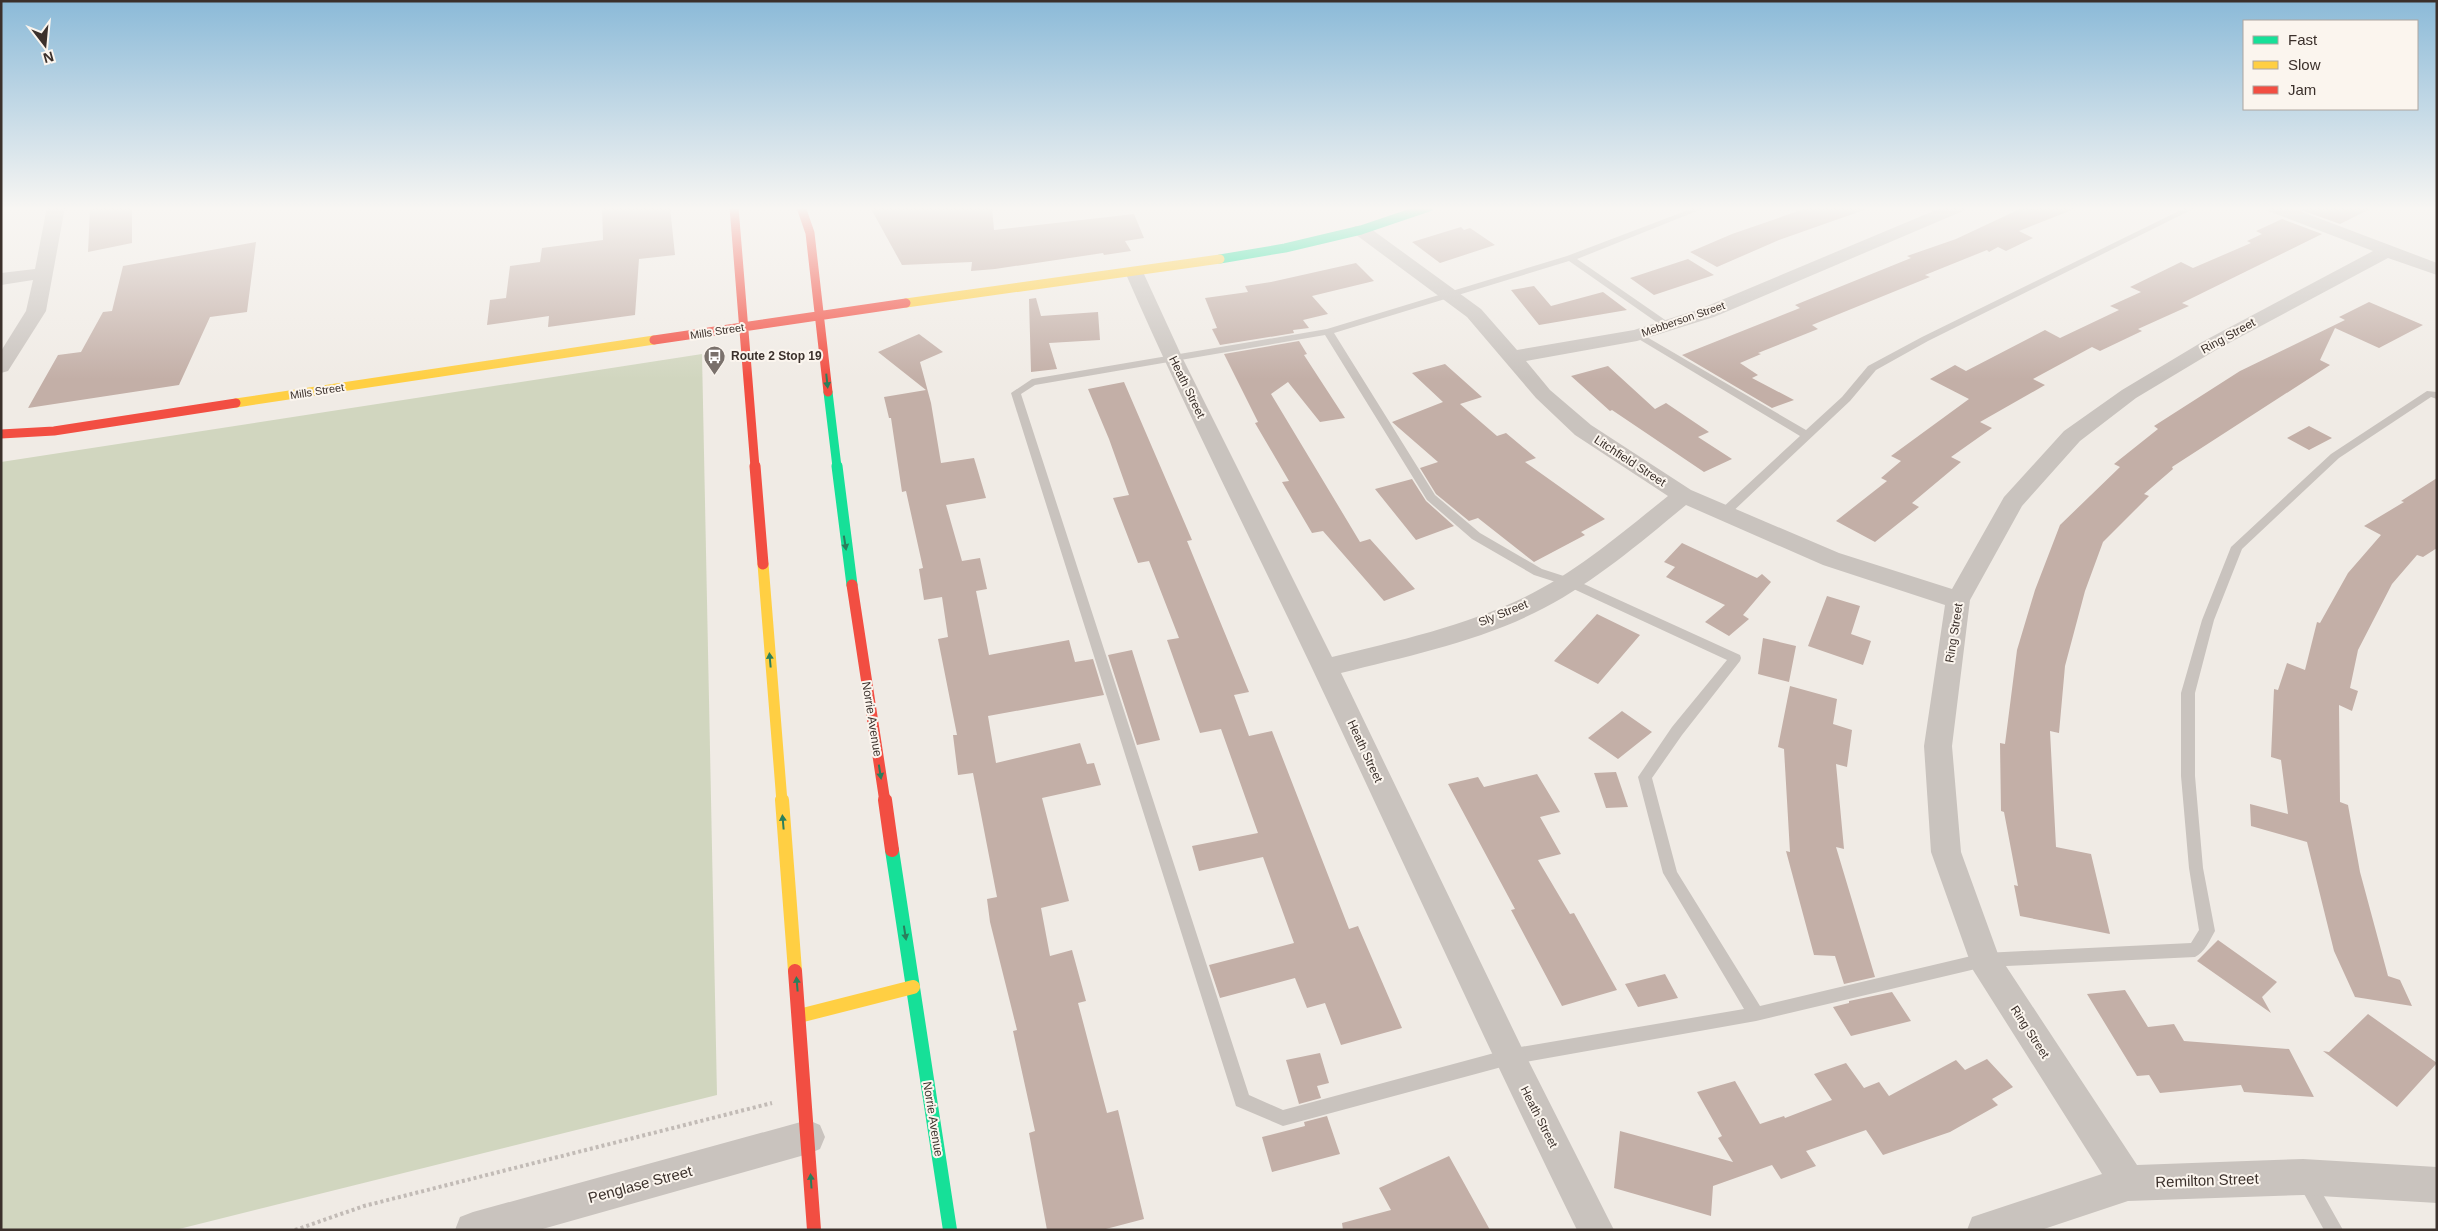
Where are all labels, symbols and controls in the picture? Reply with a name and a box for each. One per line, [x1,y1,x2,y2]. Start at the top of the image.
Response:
north arrow [20,20,70,70]
legend [2243,20,2418,110]
text: Fast [2288,31,2318,48]
text: N [42,48,56,67]
text: Slow [2288,56,2321,73]
text: Jam [2288,81,2316,98]
street label: Mebberson Street [1640,299,1726,339]
street label: Ring Street [2198,315,2258,357]
street label: Mills Street [689,321,745,341]
bus stop icon: Route 2 Stop 19 [703,344,727,375]
place label: Route 2 Stop 19 [731,349,822,363]
street label: Heath Street [1166,354,1208,421]
one-way arrow [823,373,831,389]
street label: Mills Street [289,381,345,401]
street label: Litchfield Street [1592,433,1669,490]
one-way arrow [841,535,849,551]
street label: Sly Street [1476,597,1530,629]
street label: Ring Street [1942,602,1966,664]
one-way arrow [766,652,774,668]
street label: Norrie Avenue [859,680,885,758]
street label: Heath Street [1344,718,1386,785]
one-way arrow [876,765,884,781]
one-way arrow [779,814,787,830]
one-way arrow [901,925,909,941]
one-way arrow [792,976,800,992]
street label: Ring Street [2008,1003,2053,1062]
street label: Norrie Avenue [920,1080,946,1158]
street label: Heath Street [1517,1084,1561,1151]
street label: Penglase Street [586,1162,695,1206]
street label: Remilton Street [2155,1170,2260,1190]
one-way arrow [806,1173,814,1189]

